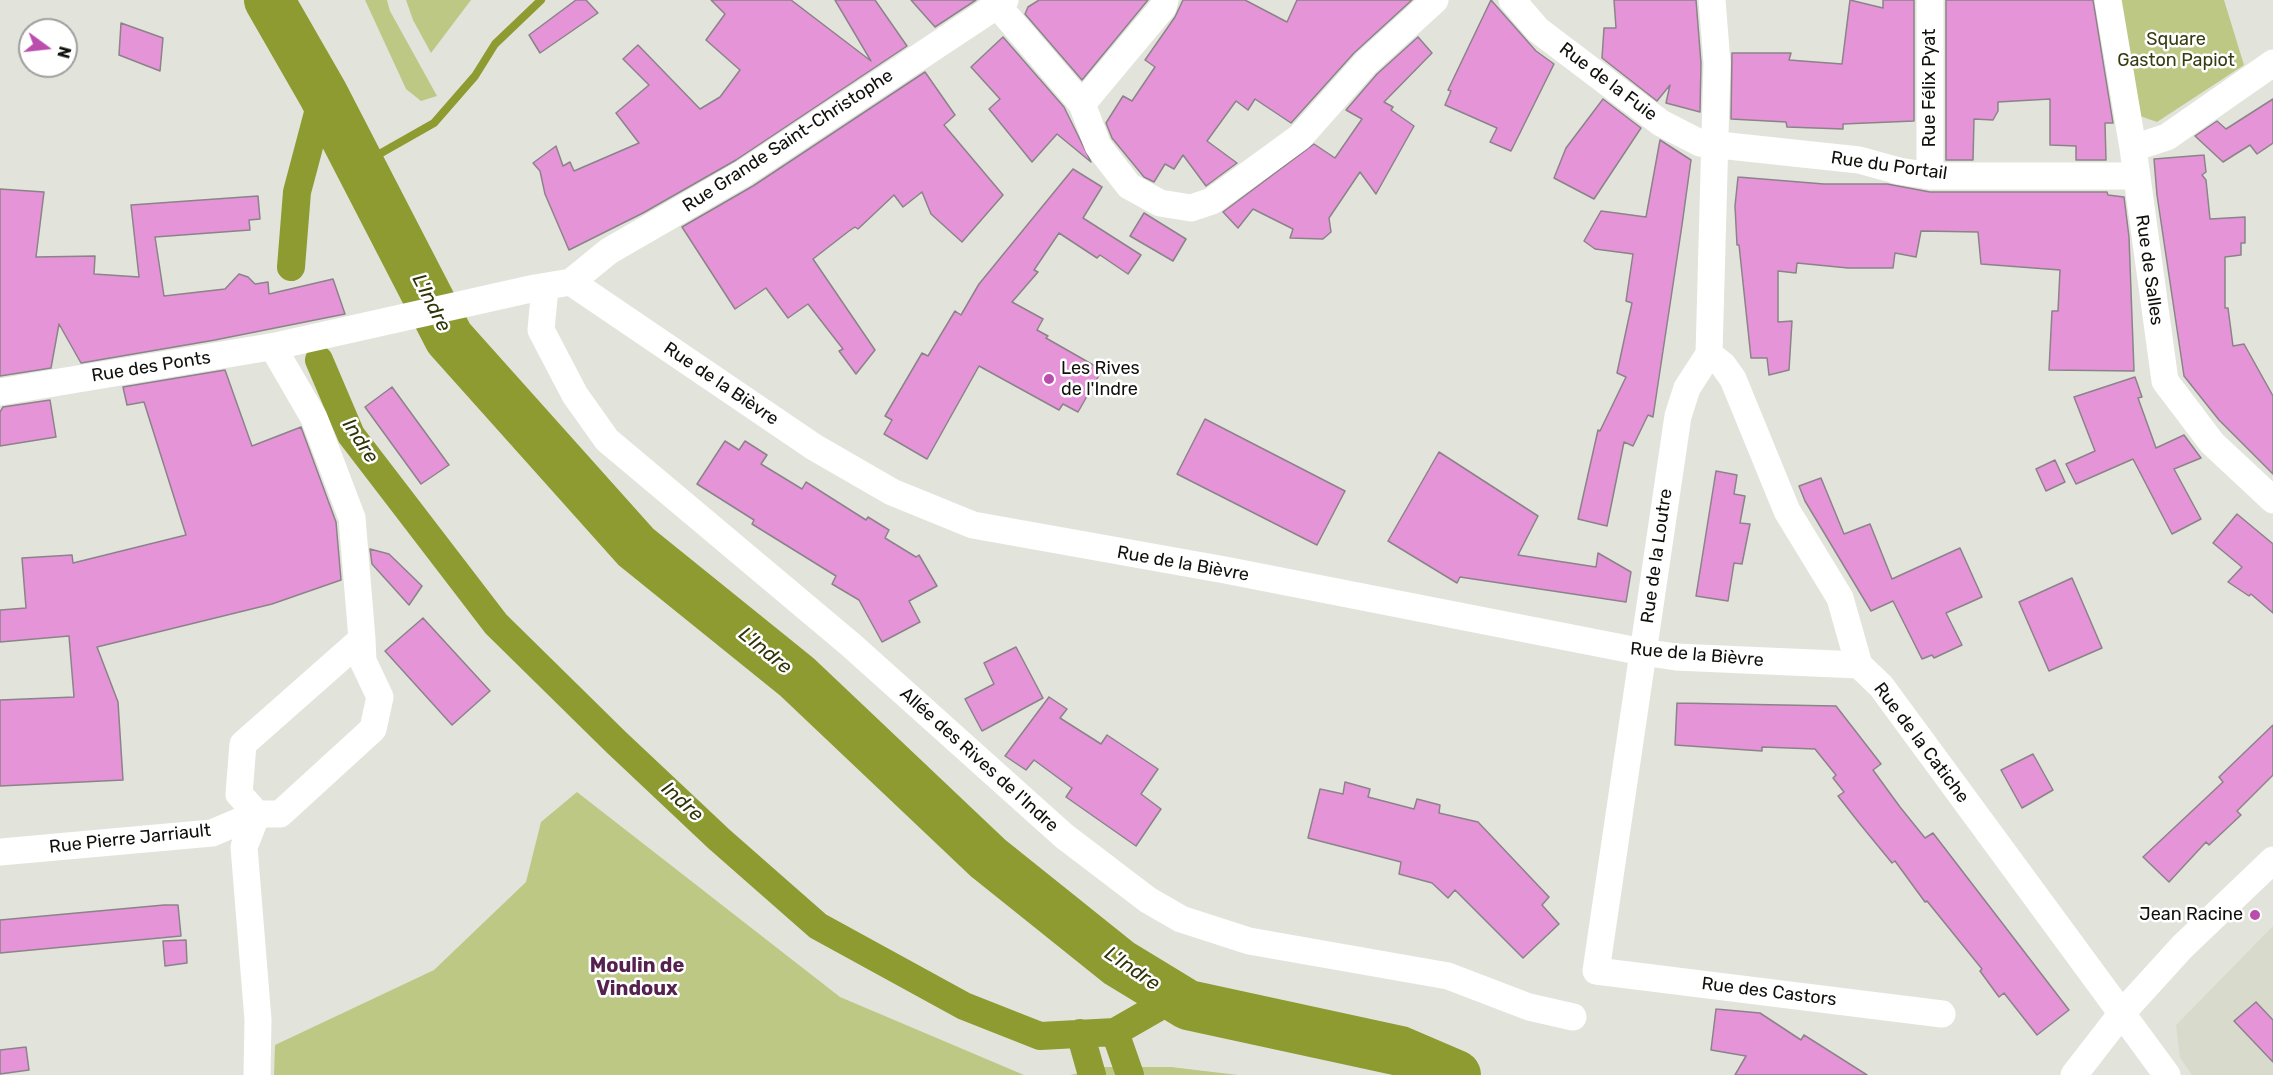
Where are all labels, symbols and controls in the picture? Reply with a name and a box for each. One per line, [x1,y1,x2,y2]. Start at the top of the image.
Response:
north arrow [18,18,78,78]
street label: Rue Félix Pyat [1919,29,1941,147]
park label: Square Gaston Papiot [2117,29,2235,72]
street label: Rue de la Fuie [1555,38,1661,126]
text: N [53,44,75,60]
street label: Rue Grande Saint-Christophe [679,65,897,217]
street label: Rue du Portail [1829,147,1949,185]
street label: Rue de Salles [2131,213,2167,327]
water label: L'Indre [406,270,456,336]
street label: Rue de la Bièvre [659,338,783,430]
street label: Rue des Ponts [90,347,212,387]
place label: Les Rives de l'Indre [1061,358,1140,400]
marker: Les Rives de l'Indre [1042,372,1056,386]
water label: Indre [337,414,383,468]
street label: Rue de la Loutre [1637,487,1677,625]
street label: Rue de la Bièvre [1115,542,1251,586]
water label: L'Indre [734,622,796,680]
street label: Rue de la Bièvre [1629,638,1765,672]
street label: Rue de la Catiche [1869,679,1973,807]
street label: Allée des Rives de l'Indre [895,683,1063,837]
water label: Indre [656,777,708,827]
street label: Rue Pierre Jarriault [48,820,212,858]
place label: Jean Racine [2139,904,2243,926]
marker: Jean Racine [2248,908,2262,922]
water label: L'Indre [1100,942,1164,996]
district label: Moulin de Vindoux [590,954,684,1001]
street label: Rue des Castors [1700,973,1838,1011]

